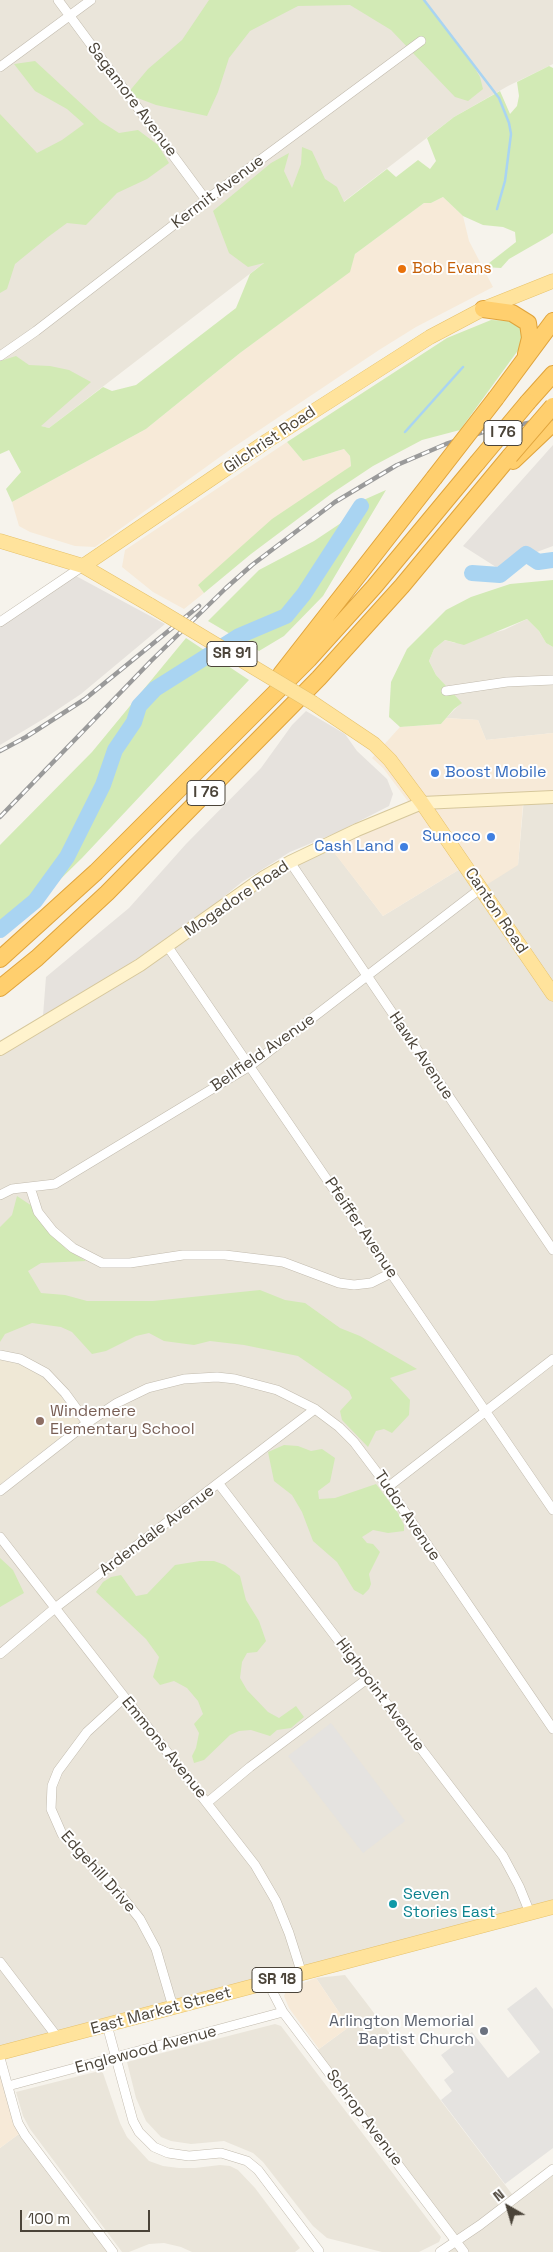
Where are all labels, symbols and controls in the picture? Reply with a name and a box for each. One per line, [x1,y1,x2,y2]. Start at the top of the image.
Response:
street label: Sagamore Avenue [83,39,181,161]
street label: Kermit Avenue [168,151,268,233]
place label: Bob Evans [412,259,492,279]
marker: Bob Evans [396,263,408,275]
street label: Gilchrist Road [220,402,320,478]
road number: I 76 [484,420,522,446]
road number: SR 91 [207,642,257,666]
place label: Boost Mobile [445,763,546,783]
marker: Boost Mobile [429,767,441,779]
road number: I 76 [187,780,225,806]
place label: Sunoco [422,827,481,847]
marker: Sunoco [485,831,497,843]
place label: Cash Land [314,837,394,857]
marker: Cash Land [398,841,410,853]
street label: Mogadore Road [181,857,293,941]
street label: Canton Road [460,865,532,957]
street label: Hawk Avenue [385,1009,457,1103]
street label: Bellfield Avenue [207,1010,319,1096]
street label: Pfeiffer Avenue [320,1174,402,1282]
place label: Windemere Elementary School [50,1402,195,1440]
marker: Windemere Elementary School [34,1415,46,1427]
street label: Tudor Avenue [370,1467,444,1565]
street label: Ardendale Avenue [96,1482,218,1580]
street label: Highpoint Avenue [331,1635,429,1755]
street label: Emmons Avenue [117,1693,211,1803]
street label: Edgehill Drive [56,1827,140,1917]
place label: Seven Stories East [403,1885,495,1923]
marker: Seven Stories East [387,1898,399,1910]
road number: SR 18 [252,1968,302,1992]
street label: East Market Street [89,1983,233,2039]
place label: Arlington Memorial Baptist Church [329,2012,474,2050]
street label: Englewood Avenue [73,2022,219,2078]
marker: Arlington Memorial Baptist Church [478,2025,490,2037]
street label: Schrop Avenue [322,2066,406,2170]
north arrow [483,2182,533,2232]
text: N [490,2185,508,2205]
scale bar [22,2200,152,2232]
text: 100 m [28,2209,70,2228]

